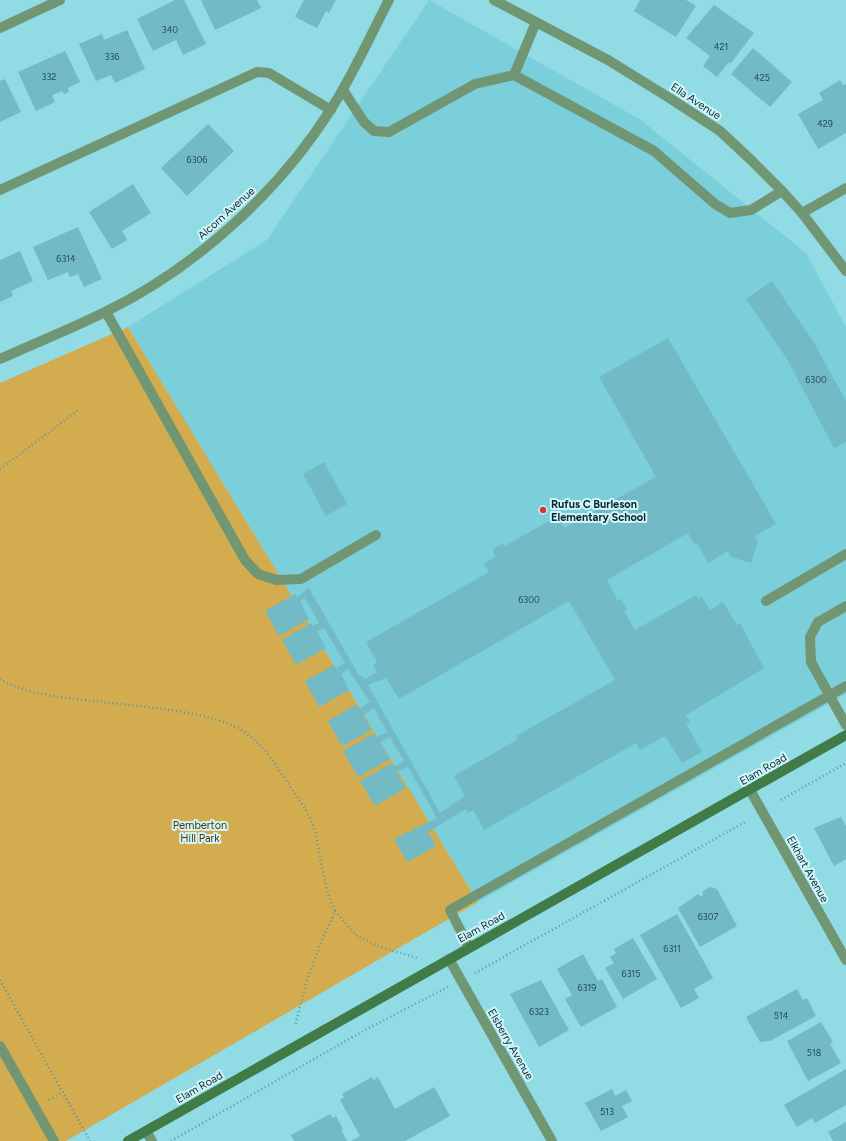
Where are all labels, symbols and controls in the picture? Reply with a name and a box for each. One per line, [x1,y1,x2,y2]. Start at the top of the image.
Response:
house number: 340 [162,24,178,35]
house number: 421 [714,41,728,52]
house number: 336 [105,51,119,62]
house number: 332 [42,71,56,82]
house number: 425 [754,72,770,83]
street label: Ella Avenue [668,80,723,122]
house number: 429 [817,118,833,129]
house number: 6306 [187,154,207,165]
street label: Alcorn Avenue [195,184,257,242]
house number: 6314 [56,253,76,264]
house number: 6300 [805,374,827,385]
place label: Rufus C Burleson Elementary School [551,498,646,524]
marker: Rufus C Burleson Elementary School [538,505,548,515]
house number: 6300 [518,594,540,605]
street label: Elam Road [738,751,789,788]
park label: Pemberton Hill Park [173,819,227,845]
street label: Elkhart Avenue [784,834,831,905]
street label: Elam Road [455,909,507,946]
house number: 6307 [698,911,718,922]
house number: 6311 [663,943,681,954]
house number: 6315 [622,968,640,979]
house number: 6319 [578,982,596,993]
house number: 6323 [529,1006,549,1017]
street label: Elsberry Avenue [485,1007,536,1082]
house number: 514 [774,1010,789,1021]
house number: 518 [807,1047,822,1058]
street label: Elam Road [174,1069,225,1106]
house number: 513 [600,1106,614,1117]

